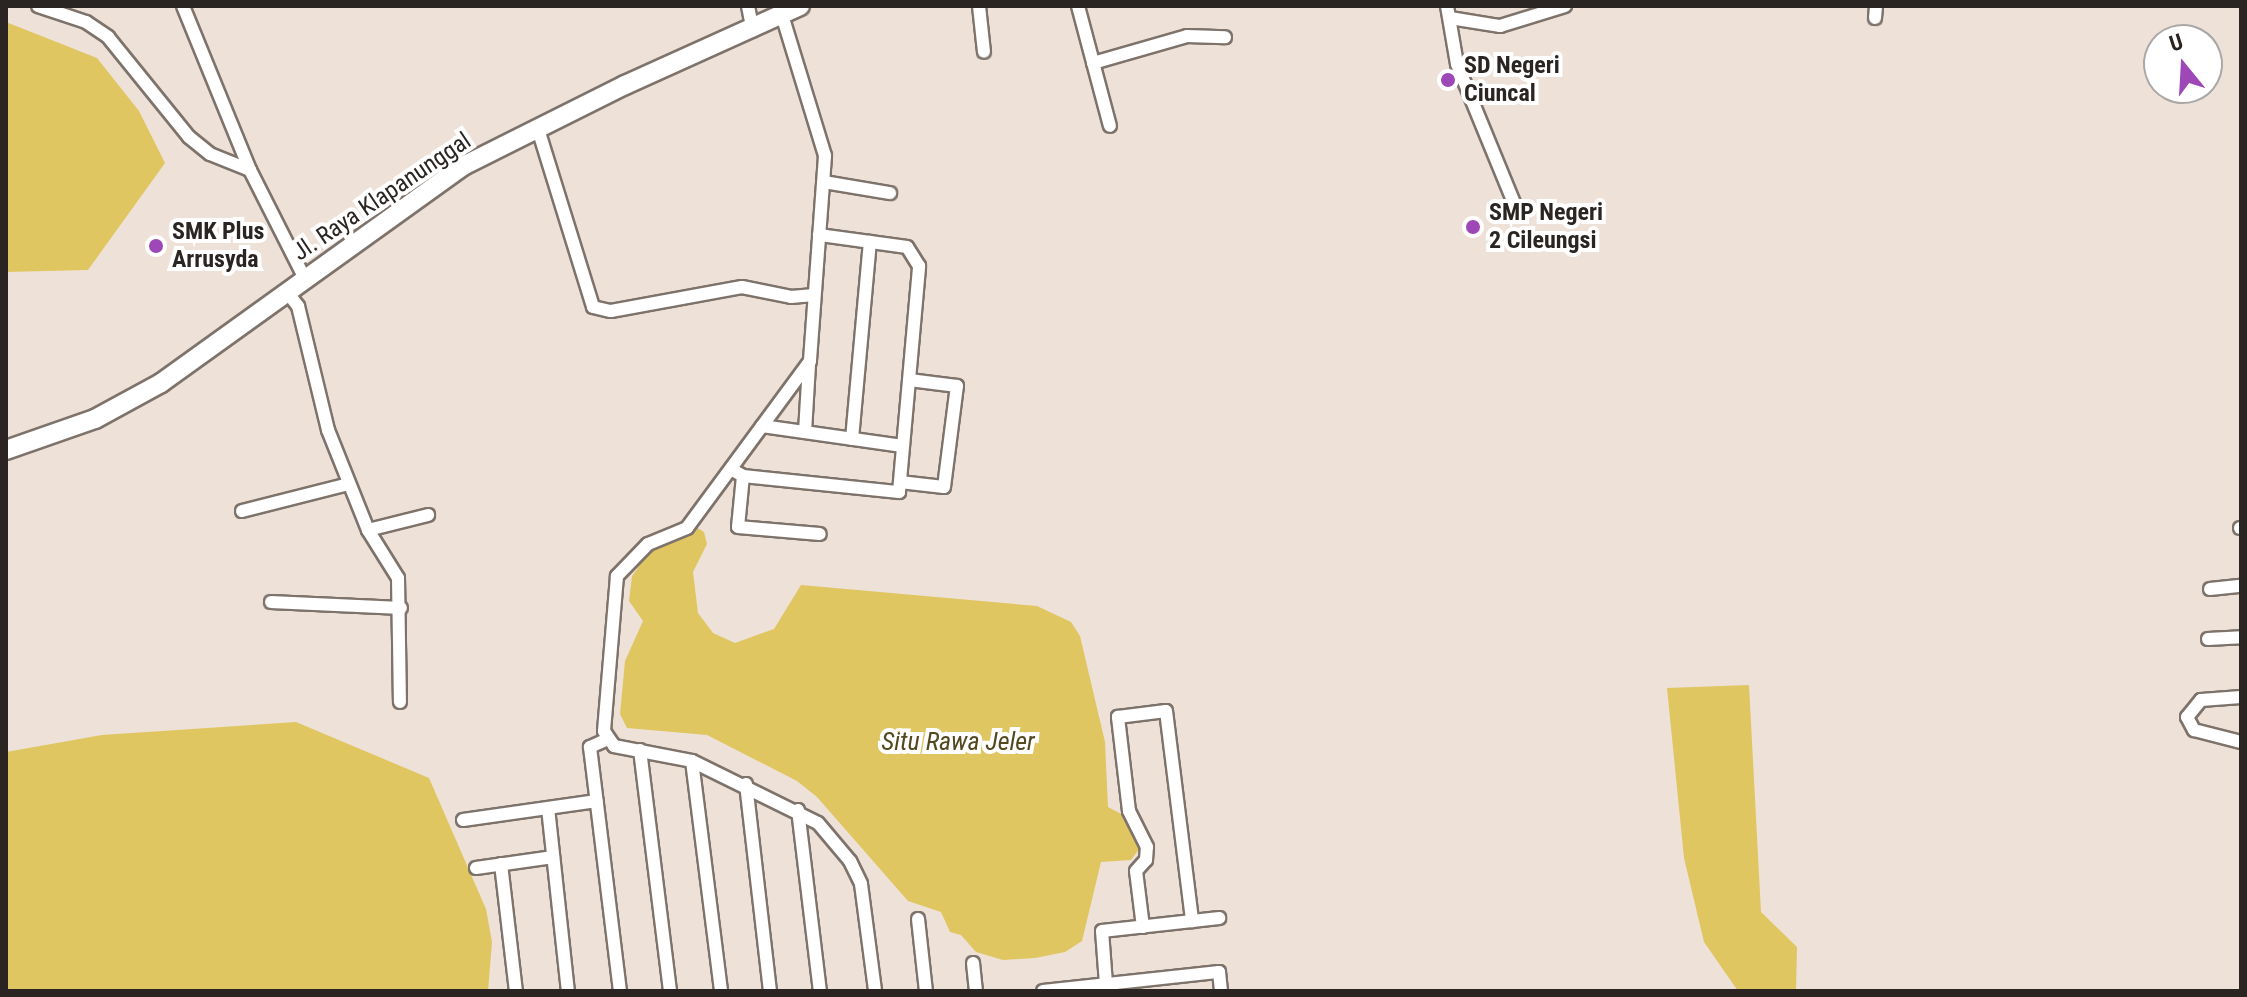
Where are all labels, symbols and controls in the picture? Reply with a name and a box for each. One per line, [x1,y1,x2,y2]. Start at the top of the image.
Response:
north arrow [2143,24,2223,104]
text: U [2166,29,2186,56]
place label: SD Negeri Ciuncal [1464,52,1560,108]
marker: SD Negeri Ciuncal [1439,71,1457,89]
street label: Jl. Raya Klapanunggal [287,127,477,267]
place label: SMP Negeri 2 Cileungsi [1489,199,1603,255]
place label: SMK Plus Arrusyda [172,218,264,274]
marker: SMP Negeri 2 Cileungsi [1464,218,1482,236]
marker: SMK Plus Arrusyda [147,237,165,255]
water label: Situ Rawa Jeler [881,726,1035,758]

